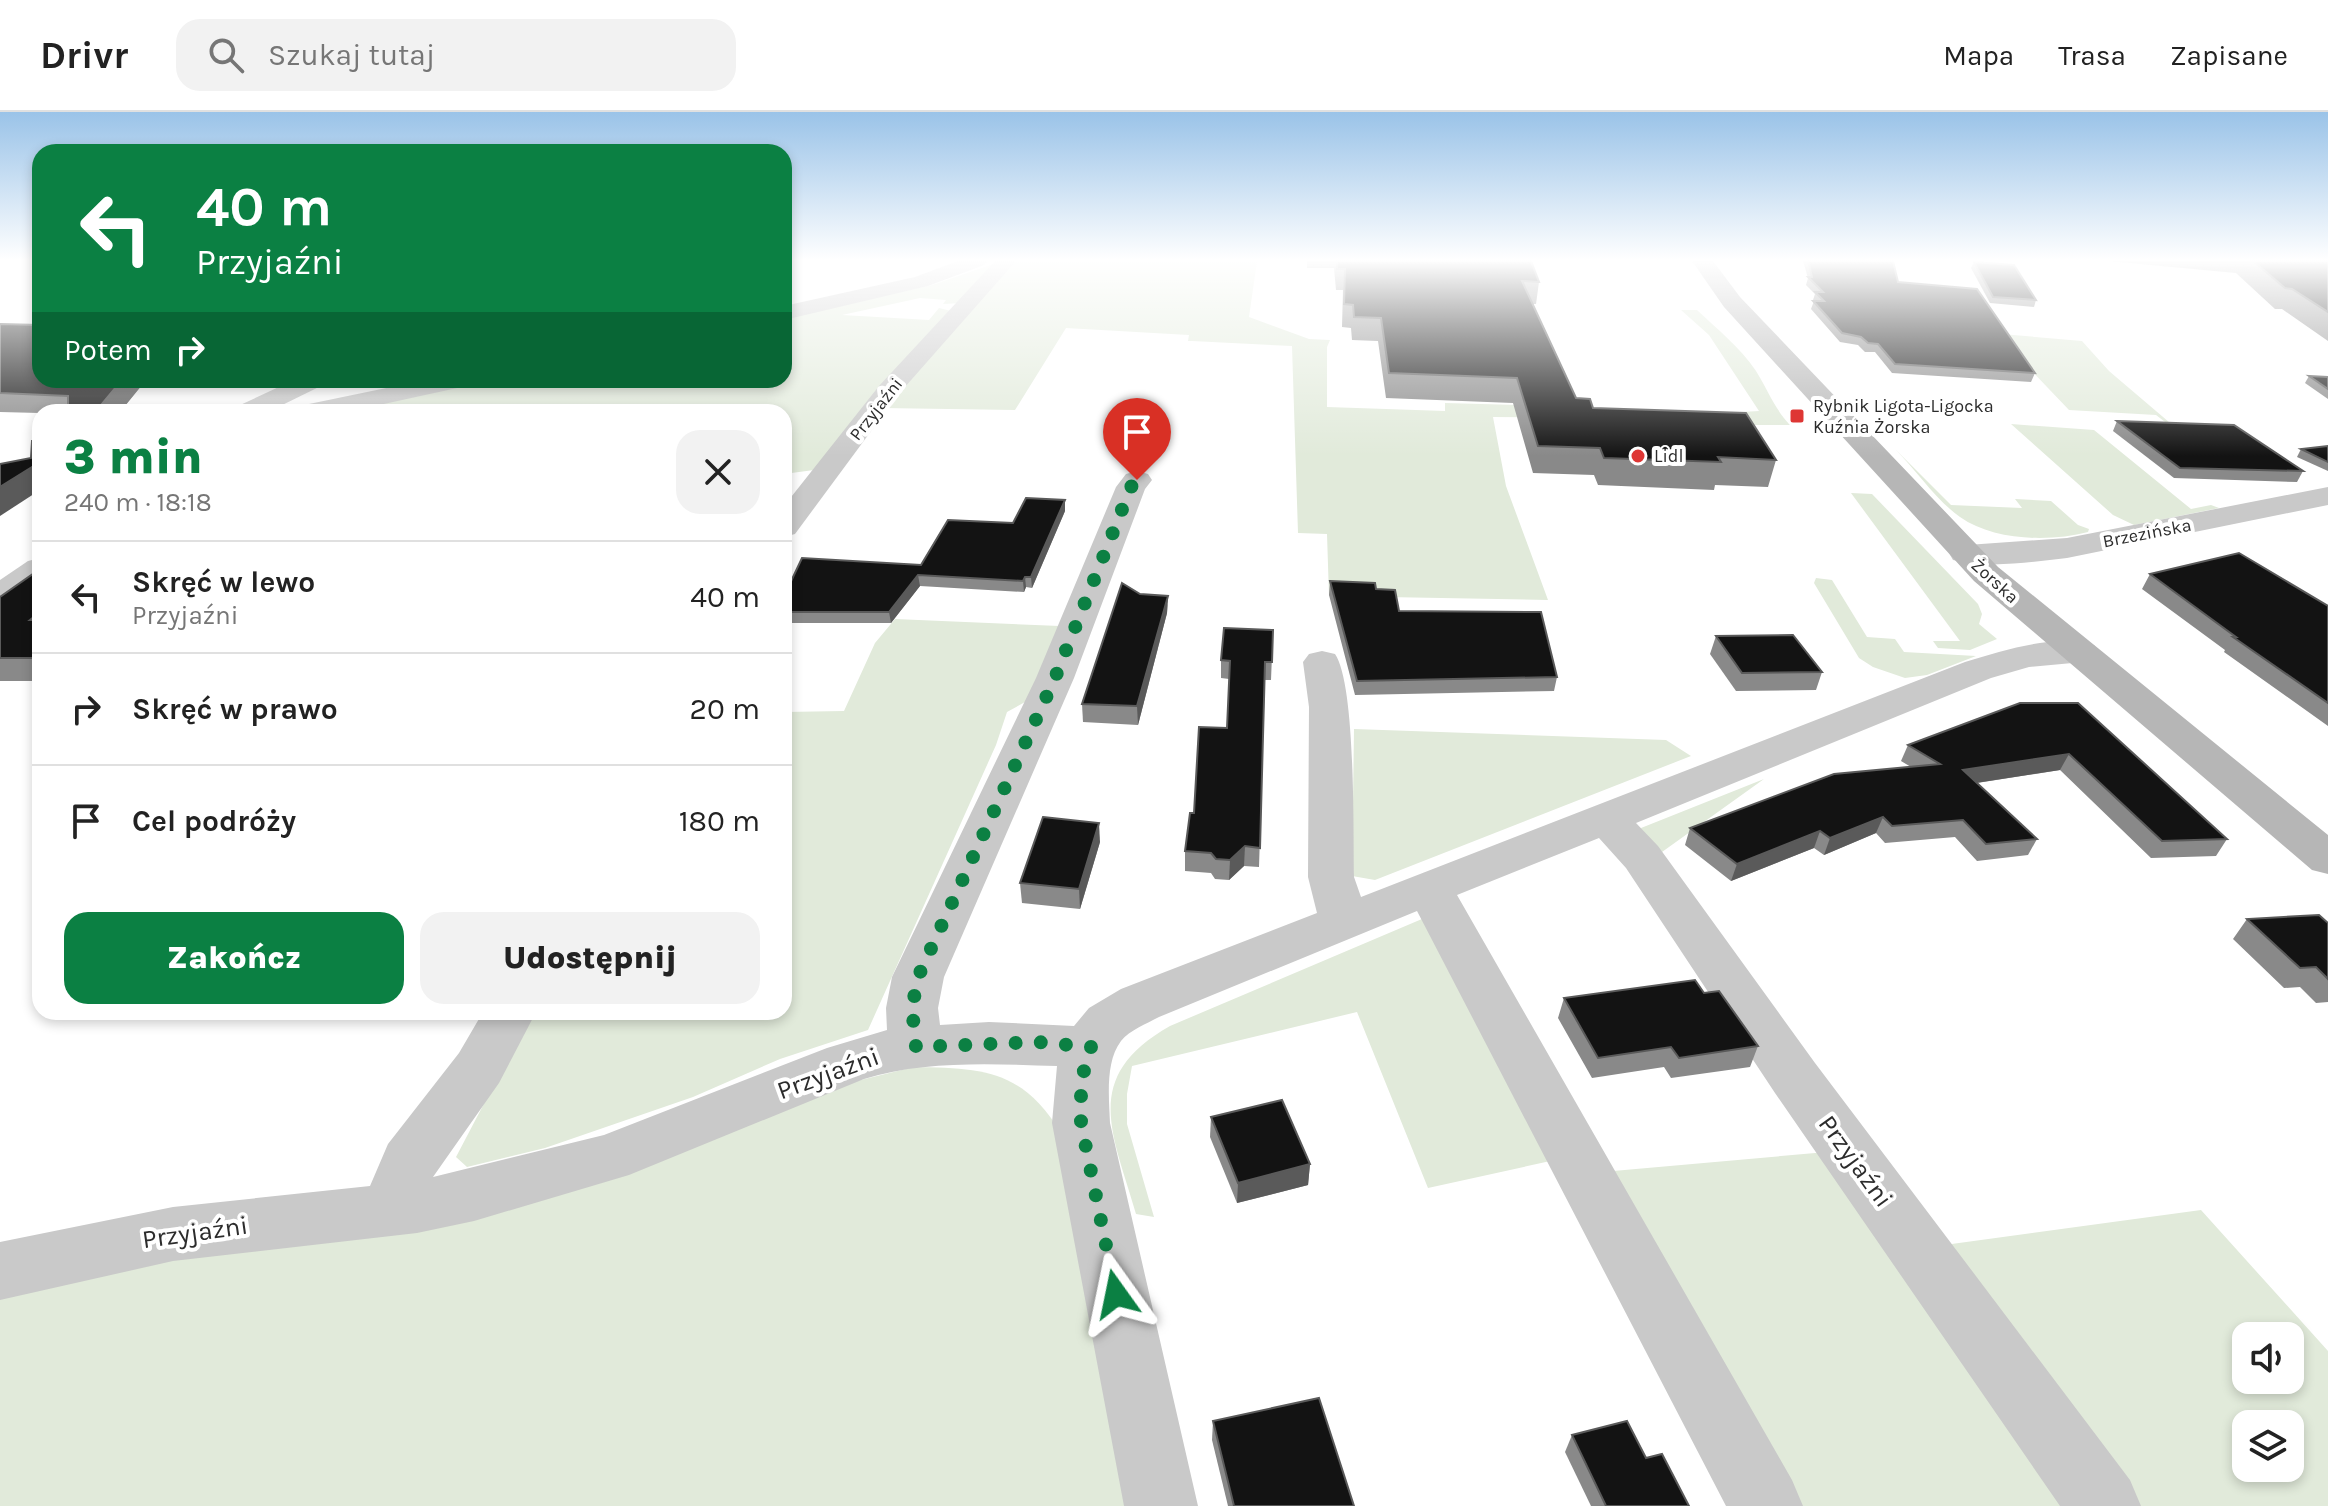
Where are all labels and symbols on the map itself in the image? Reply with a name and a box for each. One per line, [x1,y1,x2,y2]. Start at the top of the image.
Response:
street label: Przyjaźni [845,373,907,445]
place label: Rybnik Ligota-Ligocka Kuźnia Żorska [1813,395,1994,438]
pin [1103,398,1171,480]
marker: Rybnik Ligota-Ligocka Kuźnia Żorska [1788,407,1806,425]
place label: Lidl [1654,445,1683,467]
marker: Lidl [1629,447,1647,465]
street label: Brzezińska [2101,514,2193,552]
street label: Żorska [1967,554,2023,608]
street label: Przyjaźni [773,1041,884,1106]
street label: Przyjaźni [1812,1109,1899,1213]
street label: Przyjaźni [140,1210,250,1255]
position arrow [1074,1252,1158,1336]

